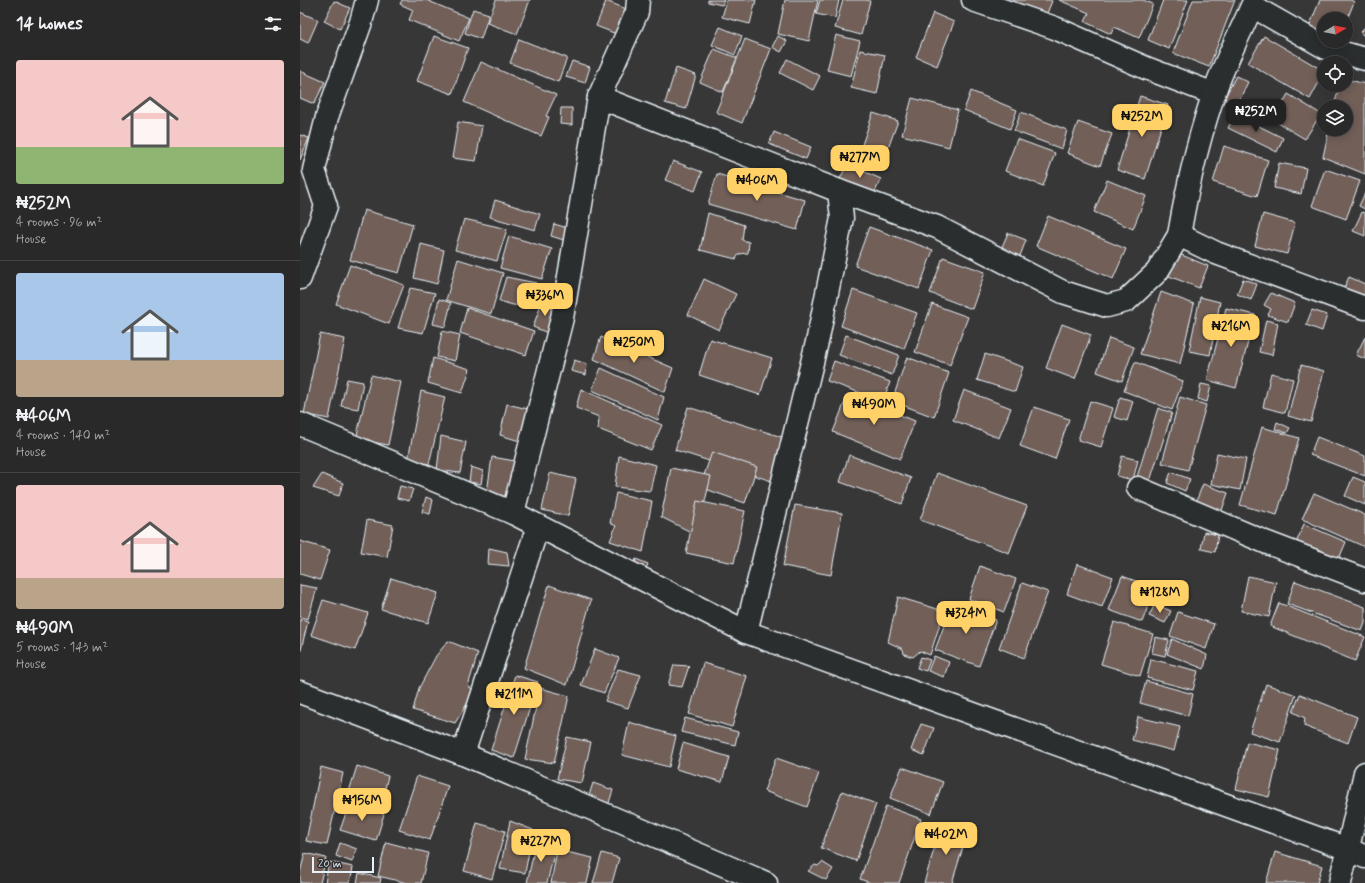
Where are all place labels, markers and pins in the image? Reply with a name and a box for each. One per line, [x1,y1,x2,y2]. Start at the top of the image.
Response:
pin: ₦252M [1228,99,1284,133]
pin: ₦252M [1114,104,1170,138]
pin: ₦277M [832,145,888,179]
pin: ₦406M [729,168,785,202]
pin: ₦336M [517,283,573,317]
pin: ₦216M [1203,314,1259,348]
pin: ₦250M [606,330,662,364]
pin: ₦490M [846,392,902,426]
pin: ₦128M [1132,580,1188,614]
pin: ₦324M [938,601,994,635]
pin: ₦211M [486,682,542,716]
pin: ₦156M [334,788,390,822]
pin: ₦402M [918,822,974,856]
pin: ₦227M [513,829,569,863]

